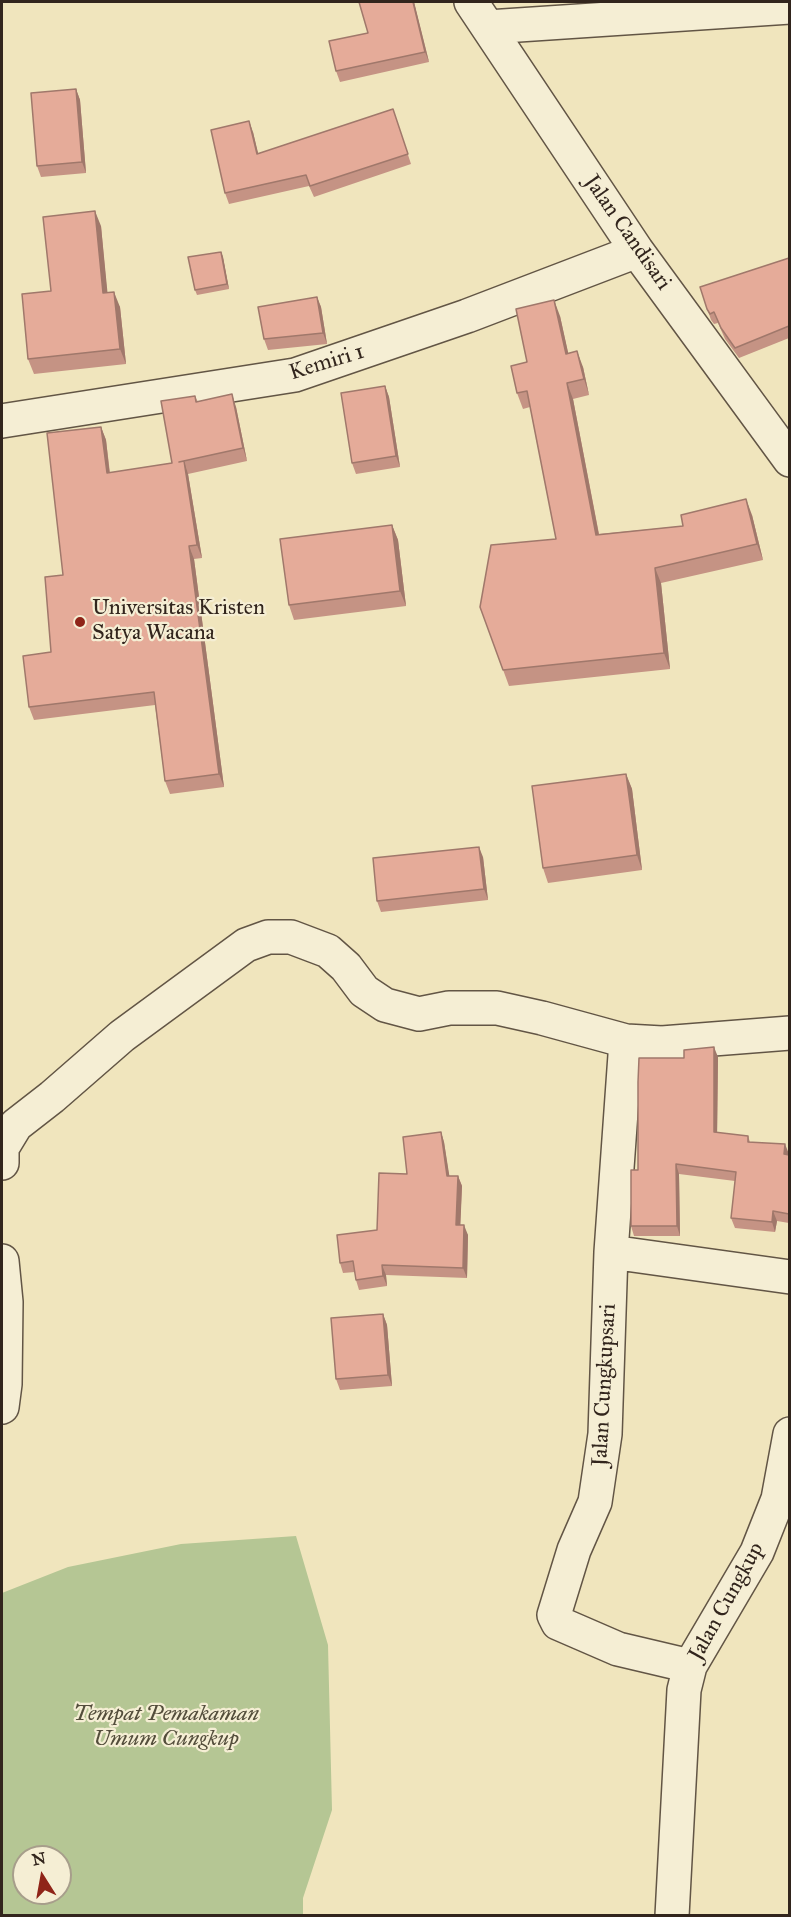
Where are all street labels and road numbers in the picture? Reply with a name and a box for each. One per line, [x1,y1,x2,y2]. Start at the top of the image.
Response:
street label: Jalan Candisari [578,170,676,296]
street label: Kemiri 1 [286,339,368,387]
street label: Jalan Cungkupsari [588,1303,622,1467]
street label: Jalan Cungkup [684,1538,770,1666]

